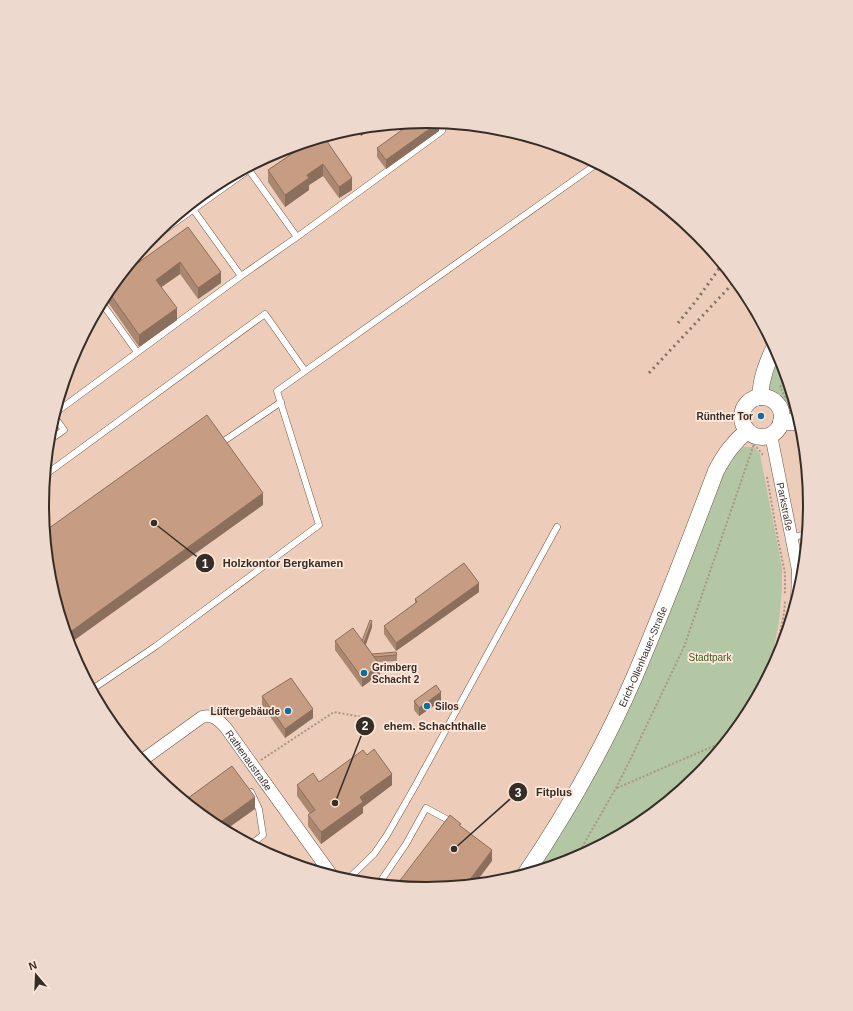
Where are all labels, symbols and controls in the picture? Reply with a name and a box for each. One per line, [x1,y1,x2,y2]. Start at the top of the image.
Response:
place label: Rünther Tor [697,411,753,422]
marker: Rünther Tor [756,411,766,421]
street label: Parkstraße [775,482,795,532]
callout: Holzkontor Bergkamen [195,552,351,575]
text: 1 [202,557,209,571]
text: Holzkontor Bergkamen [223,557,343,569]
street label: Erich-Ollenhauer-Straße [617,604,669,709]
park label: Stadtpark [689,652,732,663]
place label: Grimberg Schacht 2 [372,662,420,685]
marker: Grimberg Schacht 2 [359,668,369,678]
marker: Silos [422,701,432,711]
place label: Silos [435,701,459,712]
place label: Lüftergebäude [211,706,280,717]
marker: Lüftergebäude [283,706,293,716]
callout: ehem. Schachthalle [355,715,494,738]
text: 2 [362,719,369,733]
text: ehem. Schachthalle [384,720,486,732]
street label: Rathenaustraße [223,728,274,793]
callout: Fitplus [508,781,580,804]
text: 3 [515,786,522,800]
text: Fitplus [536,786,572,798]
north arrow [16,955,56,995]
text: N [27,959,39,973]

